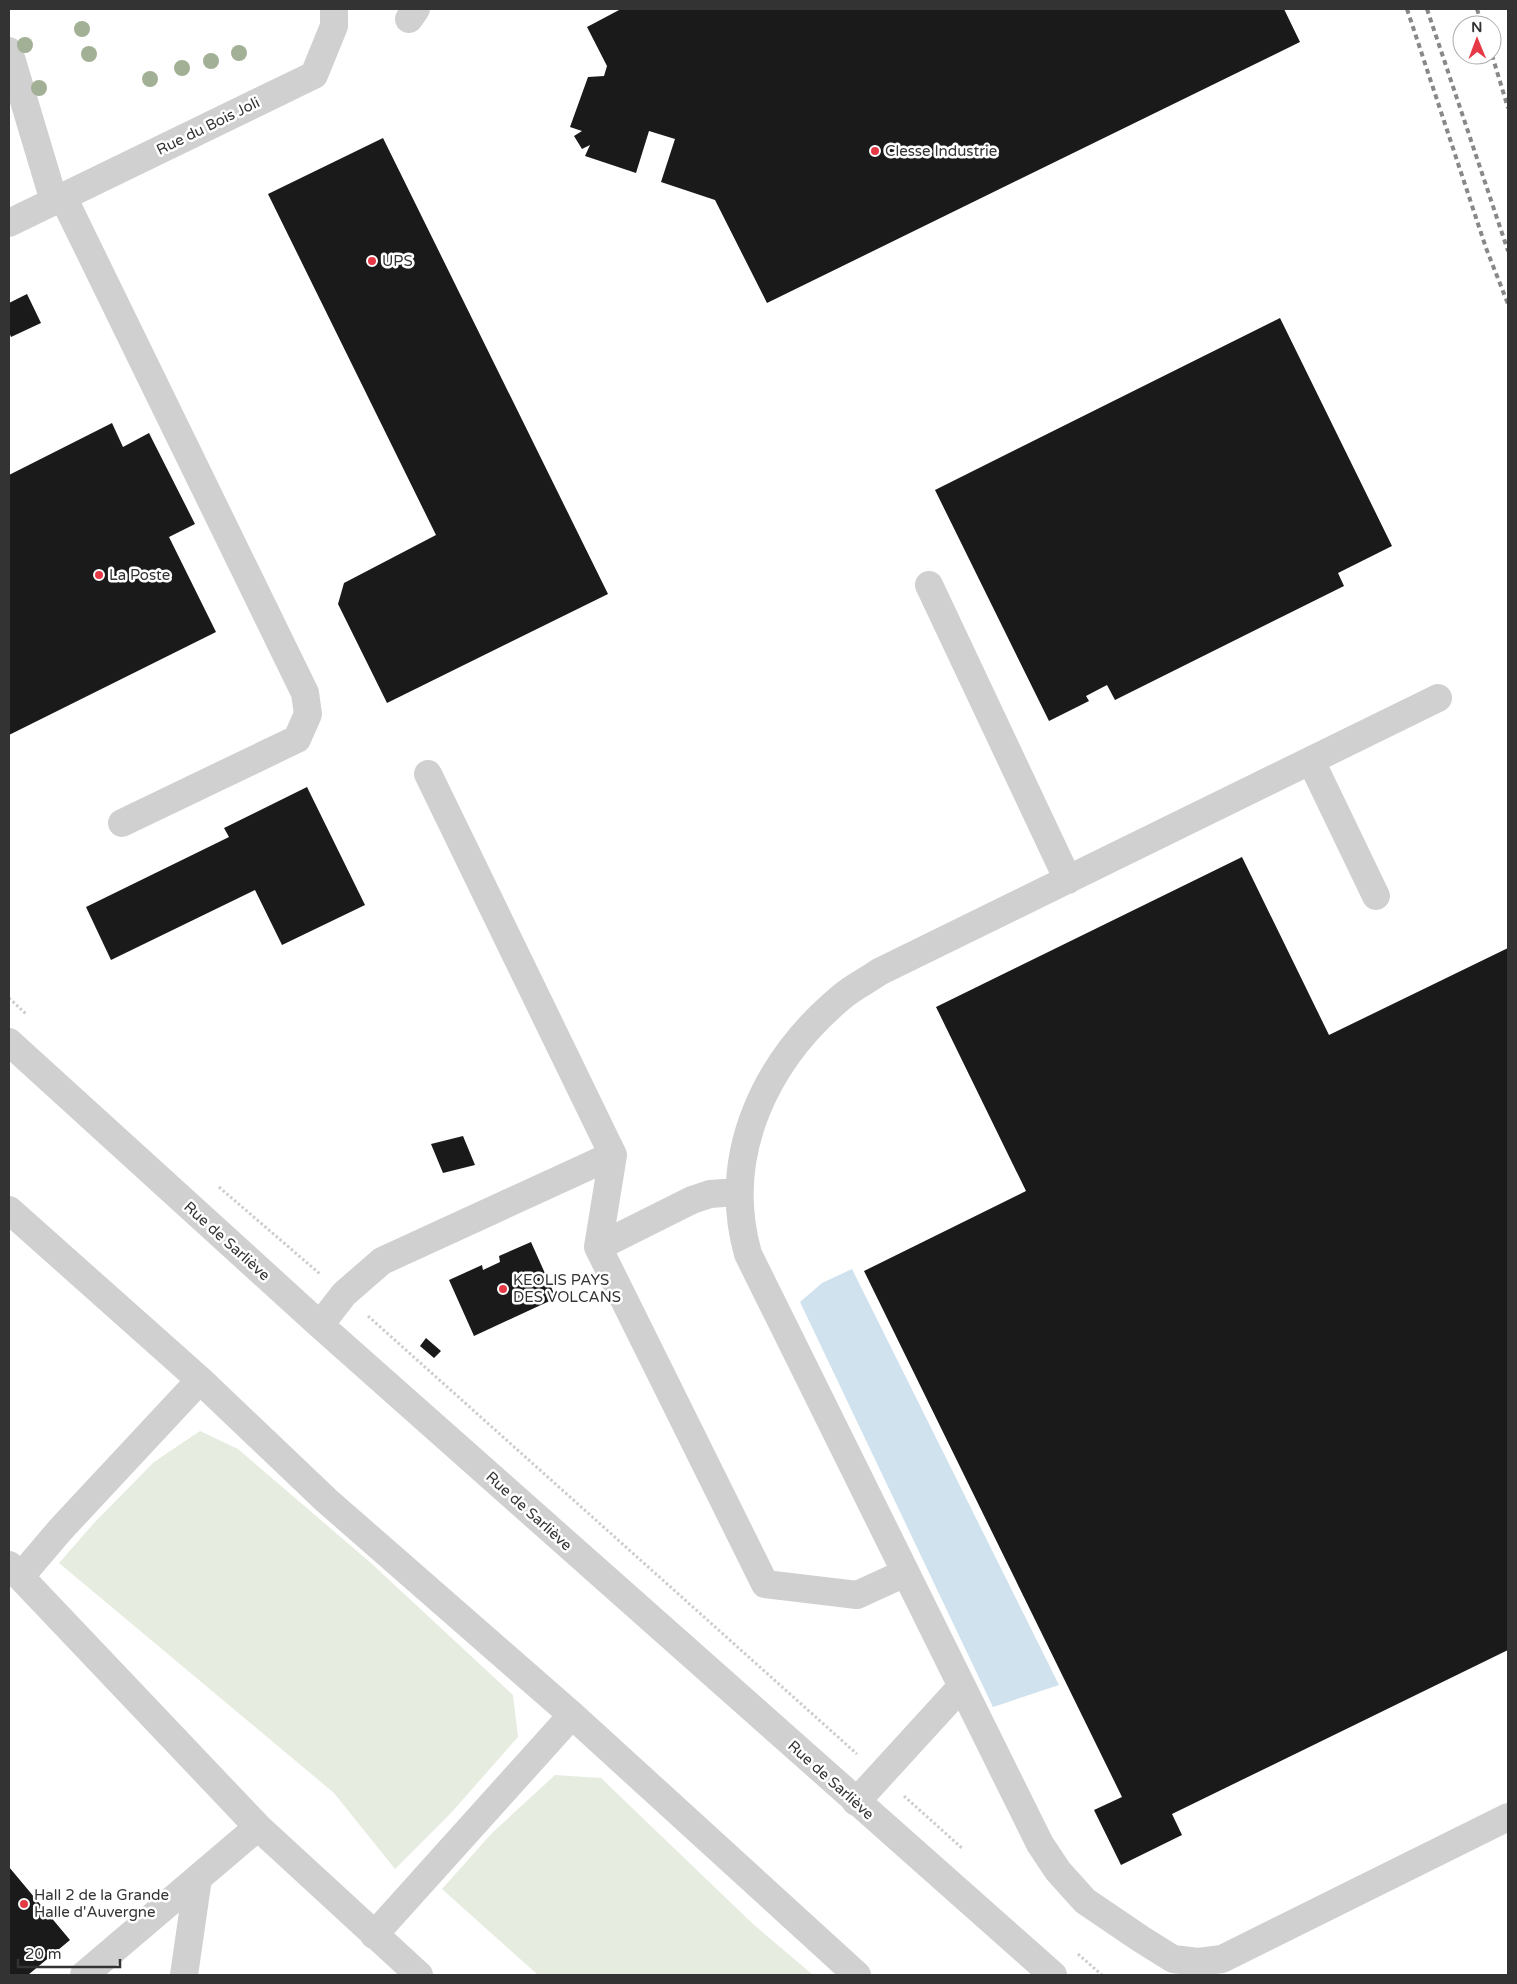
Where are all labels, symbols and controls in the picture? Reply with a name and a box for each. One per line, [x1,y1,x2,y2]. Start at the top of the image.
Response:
north arrow [1452,15,1502,65]
text: N [1471,19,1483,36]
street label: Rue du Bois Joli [153,93,263,159]
place label: Clesse Industrie [885,142,997,160]
marker: Clesse Industrie [869,145,881,157]
place label: UPS [382,252,413,270]
marker: UPS [366,255,378,267]
place label: La Poste [109,566,170,584]
marker: La Poste [93,569,105,581]
street label: Rue de Sarliève [180,1198,274,1284]
place label: KEOLIS PAYS DES VOLCANS [513,1271,621,1306]
marker: KEOLIS PAYS DES VOLCANS [497,1283,509,1295]
street label: Rue de Sarliève [482,1468,576,1554]
street label: Rue de Sarliève [784,1737,878,1823]
place label: Hall 2 de la Grande Halle d'Auvergne [34,1886,169,1921]
marker: Hall 2 de la Grande Halle d'Auvergne [18,1898,30,1910]
scale bar [18,1936,120,1968]
text: 20 m [25,1945,62,1963]

